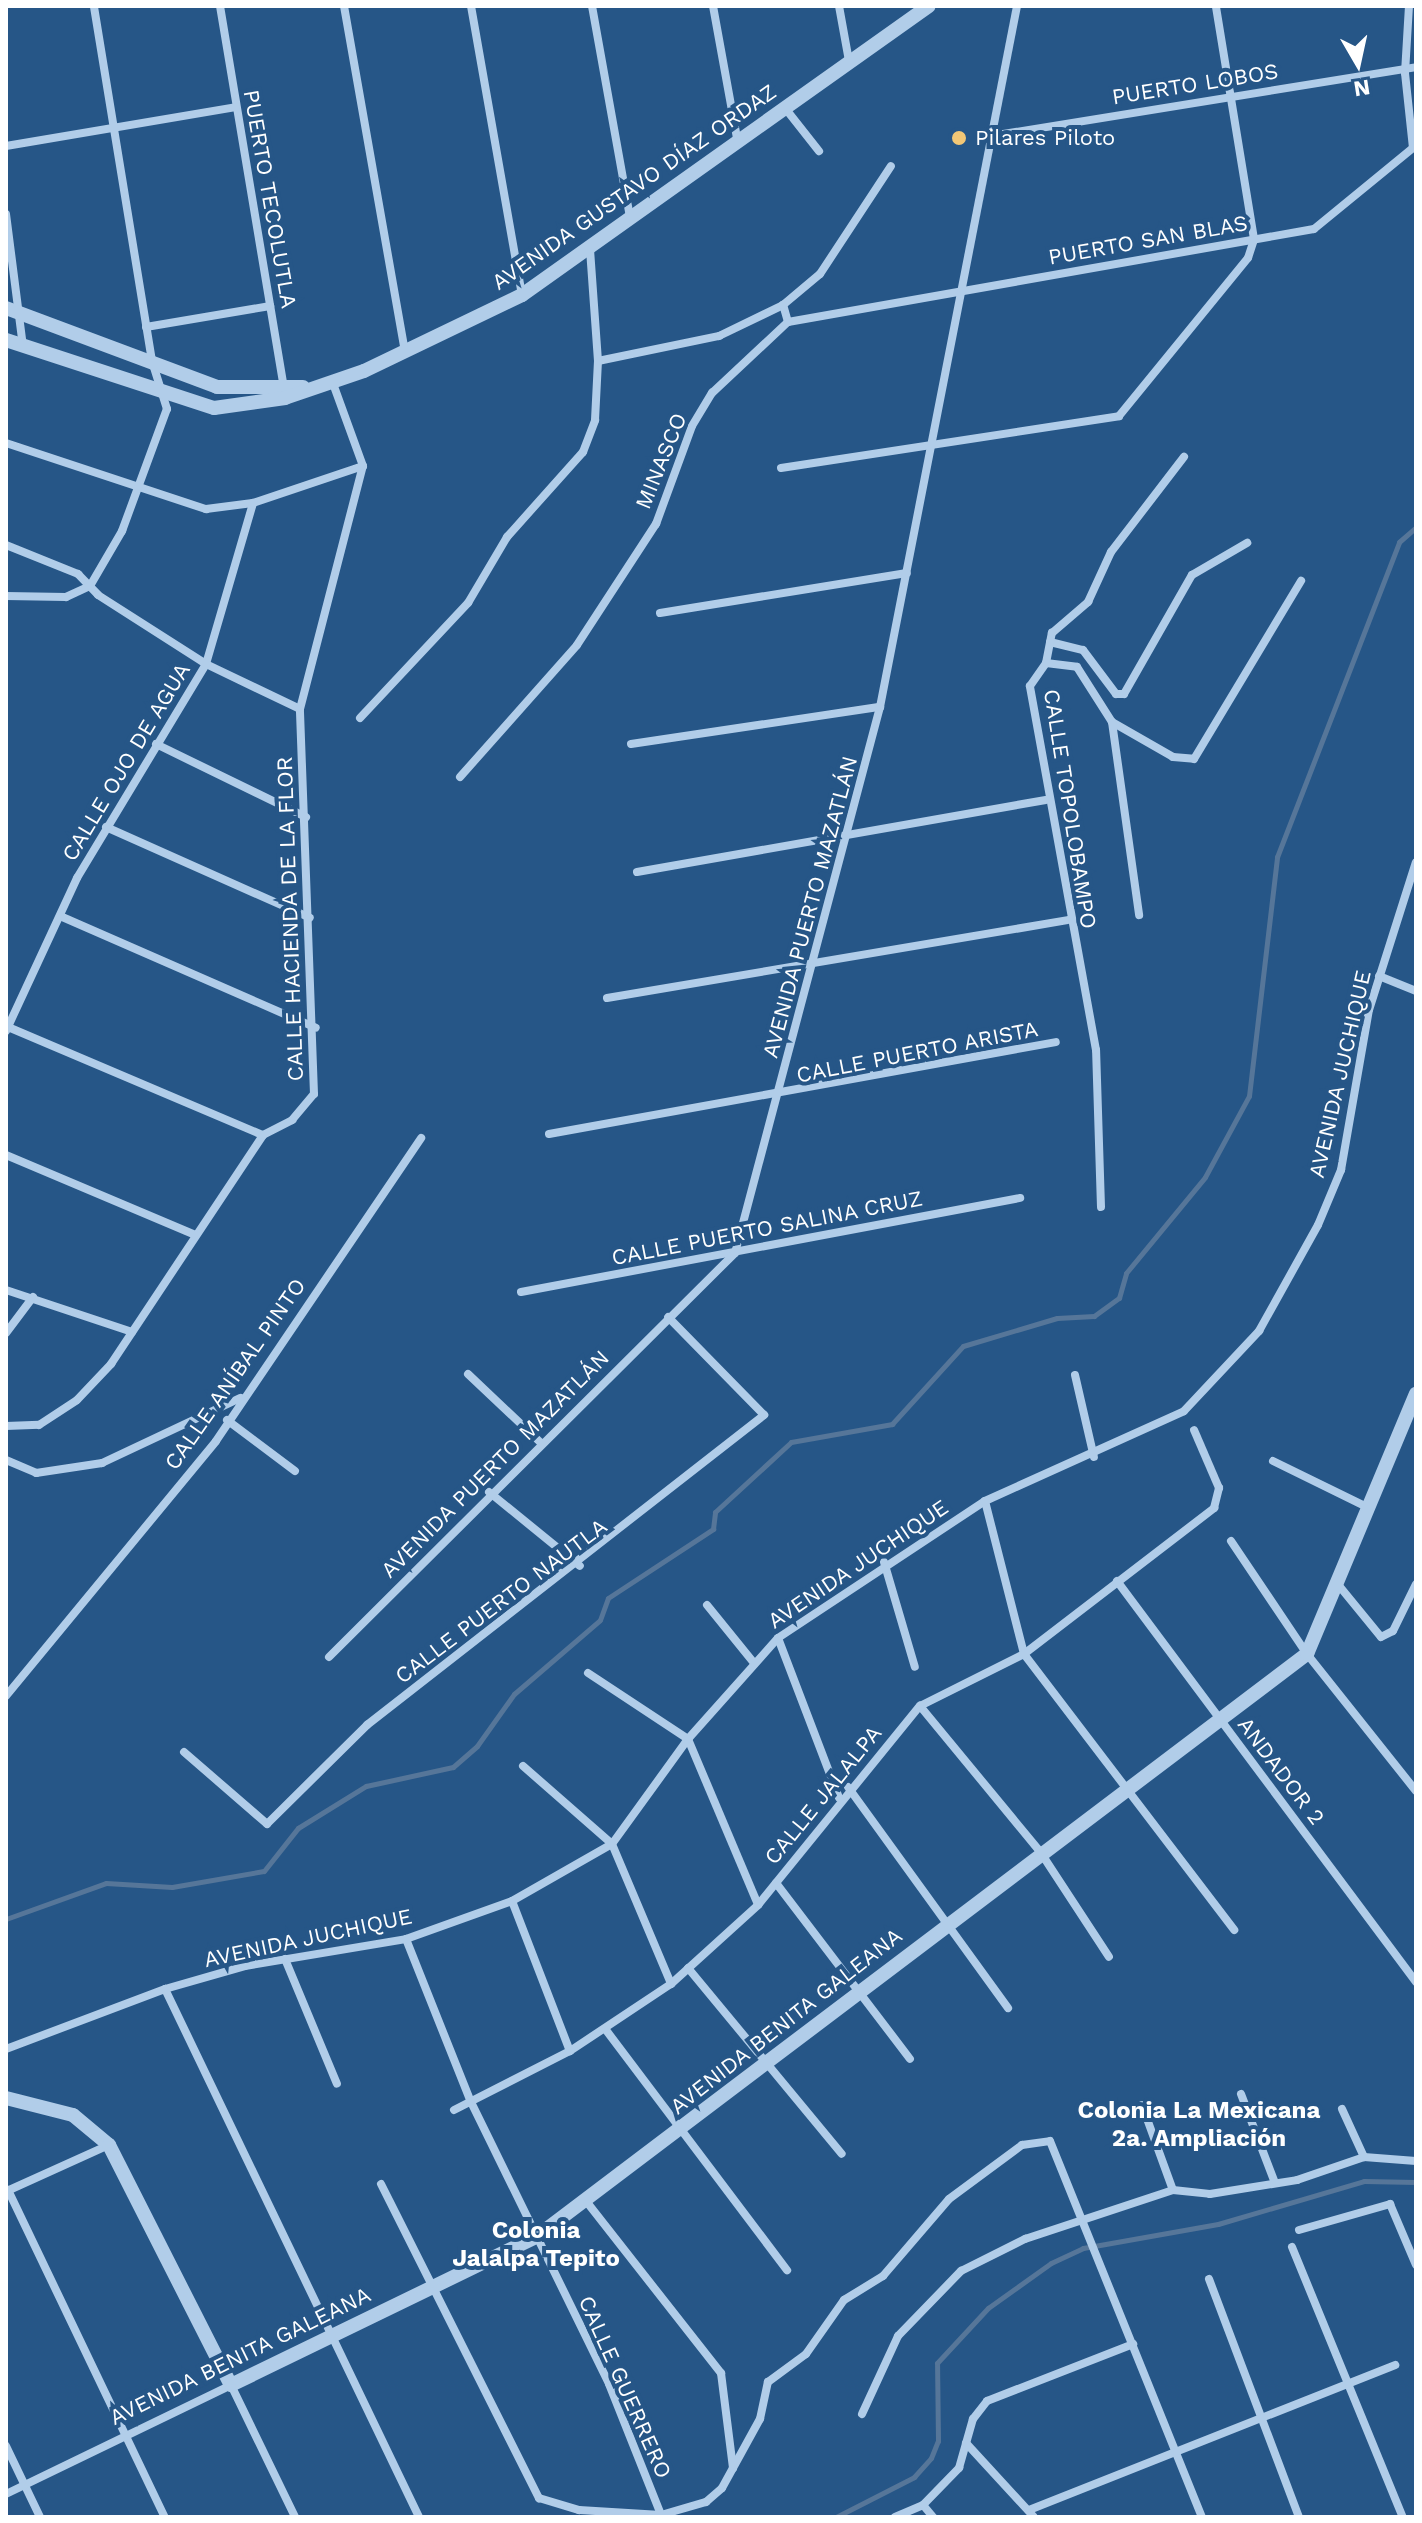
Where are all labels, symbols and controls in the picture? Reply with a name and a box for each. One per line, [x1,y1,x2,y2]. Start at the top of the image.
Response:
north arrow [1318,24,1398,104]
street label: PUERTO LOBOS [1110,58,1280,110]
text: N [1352,75,1372,102]
street label: AVENIDA GUSTAVO DÍAZ ORDAZ [486,78,782,296]
street label: PUERTO TECOLUTLA [238,87,302,311]
place label: Pilares Piloto [975,125,1115,151]
marker: Pilares Piloto [950,129,968,147]
street label: PUERTO SAN BLAS [1046,209,1250,271]
street label: MINASCO [630,409,692,513]
street label: CALLE OJO DE AGUA [56,658,196,866]
street label: CALLE TOPOLOBAMPO [1038,687,1102,931]
street label: AVENIDA PUERTO MAZATLÁN [757,753,863,1061]
street label: CALLE HACIENDA DE LA FLOR [271,755,309,1083]
street label: AVENIDA JUCHIQUE [1303,967,1377,1181]
street label: CALLE PUERTO ARISTA [794,1016,1040,1088]
street label: CALLE PUERTO SALINA CRUZ [609,1185,925,1271]
street label: CALLE ANÍBAL PINTO [158,1273,312,1475]
street label: AVENIDA PUERTO MAZATLÁN [375,1344,615,1584]
street label: AVENIDA JUCHIQUE [762,1493,954,1635]
street label: CALLE PUERTO NAUTLA [390,1513,612,1689]
street label: ANDADOR 2 [1232,1712,1330,1830]
street label: CALLE JALALPA [759,1720,887,1870]
street label: AVENIDA JUCHIQUE [201,1903,415,1973]
street label: AVENIDA BENITA GALEANA [664,1922,908,2120]
district label: Colonia La Mexicana 2a. Ampliación [1077,2097,1321,2153]
district label: Colonia Jalalpa Tepito [452,2217,620,2273]
street label: AVENIDA BENITA GALEANA [104,2281,376,2431]
street label: CALLE GUERRERO [573,2292,677,2482]

